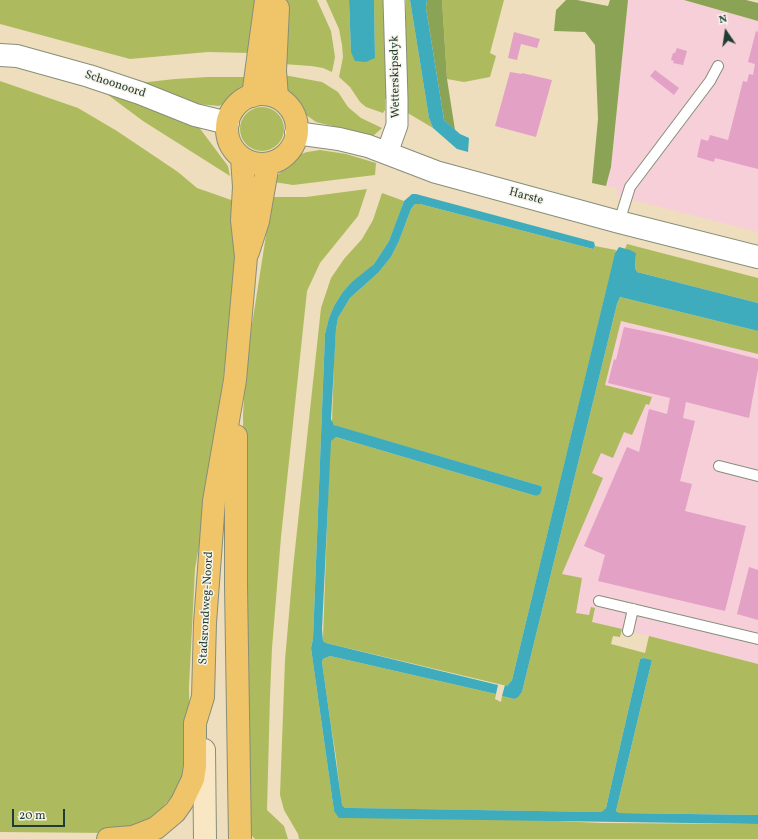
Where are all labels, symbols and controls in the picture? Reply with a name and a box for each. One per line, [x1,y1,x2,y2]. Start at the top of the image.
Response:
north arrow [706,12,746,52]
text: N [718,12,729,28]
street label: Wetterskipsdyk [388,35,404,119]
street label: Schoonoord [83,68,147,102]
street label: Harste [507,186,545,208]
street label: Stadsrondweg-Noord [197,551,217,665]
scale bar [14,801,67,827]
text: 20 m [19,808,46,824]

